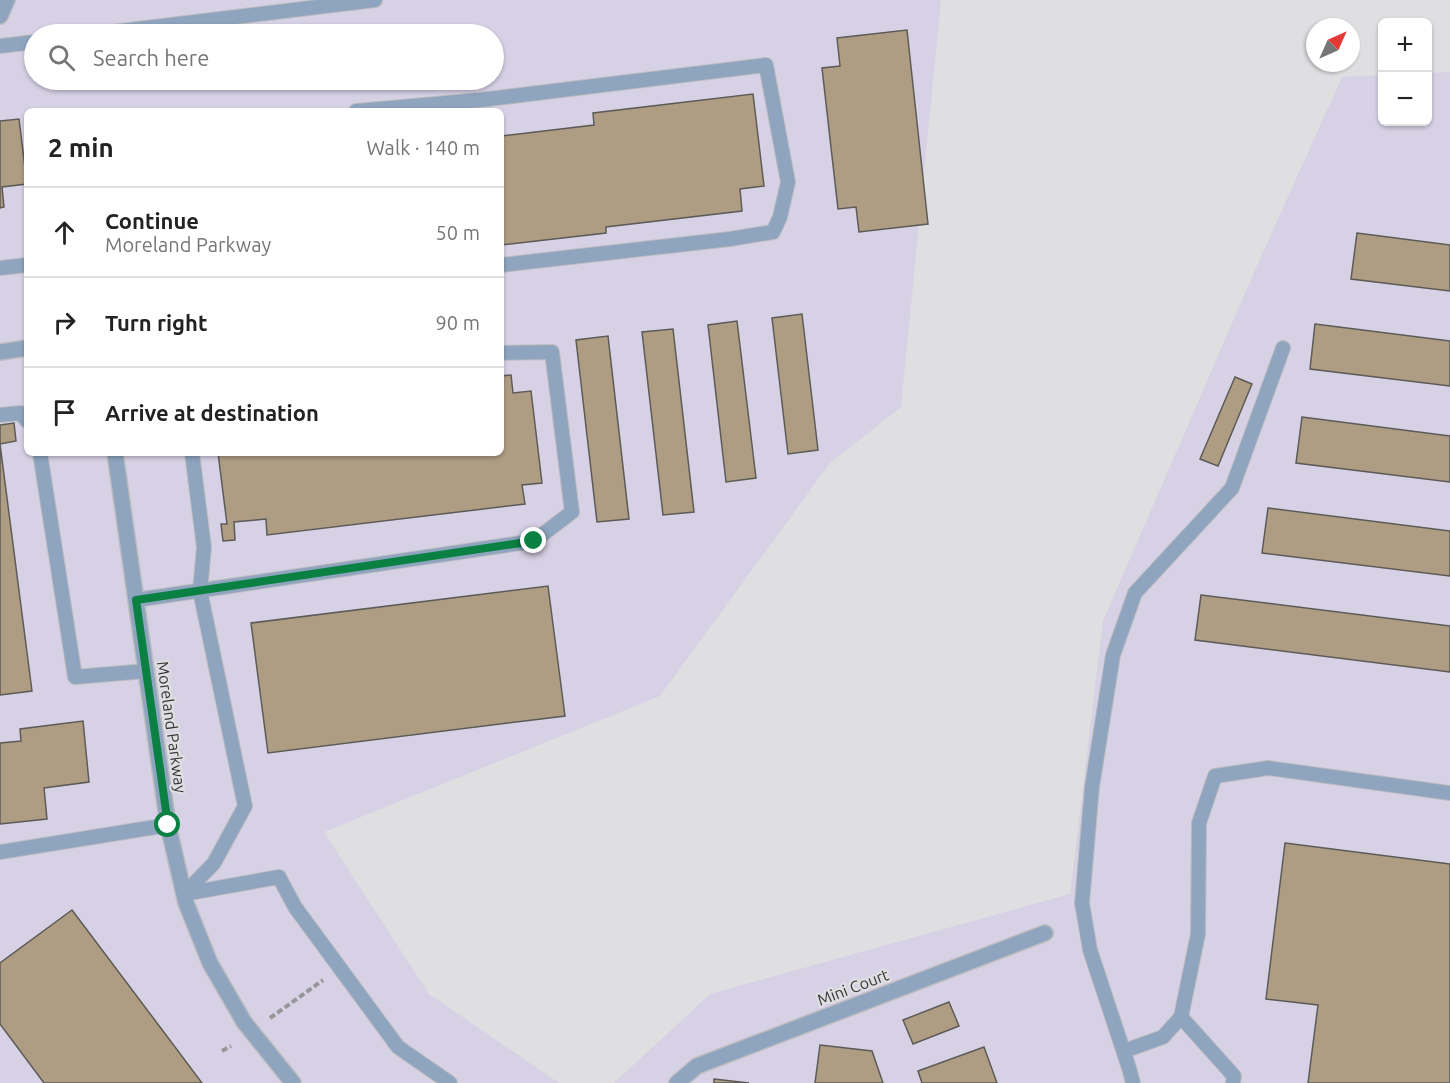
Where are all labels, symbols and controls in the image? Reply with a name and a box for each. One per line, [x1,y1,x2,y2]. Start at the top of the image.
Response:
north arrow [1306,18,1360,72]
map controls [1378,18,1432,126]
button: + [1378,18,1432,72]
search box [24,24,504,90]
icon: search [45,41,78,74]
text: Search here [93,45,209,70]
button: − [1378,72,1432,126]
text: 2 min [48,133,114,162]
text: Walk · 140 m [367,136,480,159]
text: Continue [105,208,199,233]
icon: ahead [48,216,81,249]
text: 50 m [436,221,480,244]
text: Moreland Parkway [105,233,271,256]
icon: right [48,306,81,339]
text: Turn right [105,310,207,335]
text: 90 m [436,311,480,334]
icon: arrive [48,396,81,429]
text: Arrive at destination [105,400,319,425]
route end [520,527,546,553]
street label: Moreland Parkway [154,660,190,794]
route start [154,811,180,837]
street label: Mini Court [815,965,892,1009]

